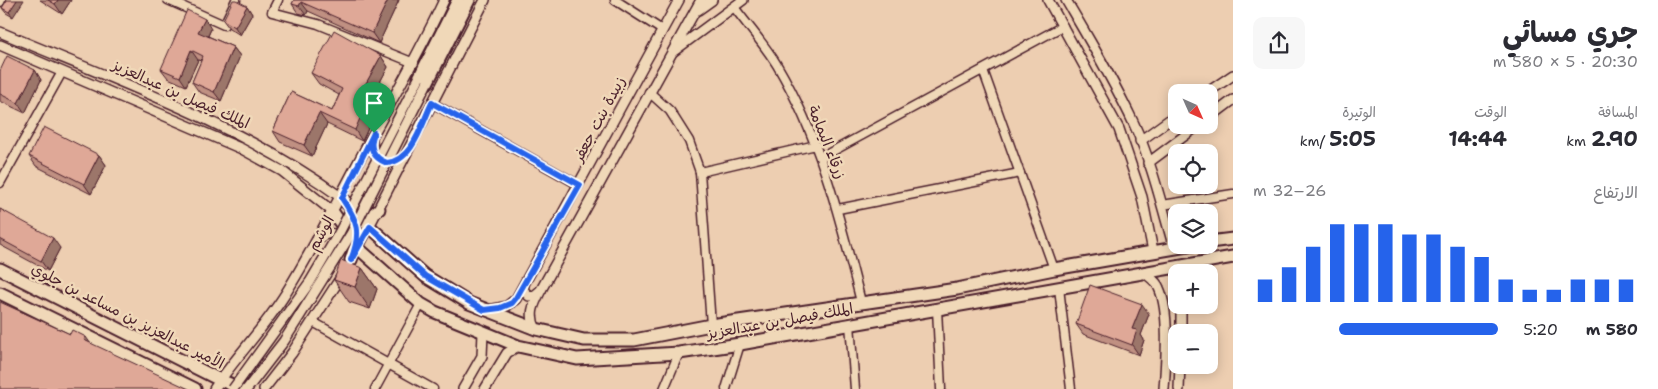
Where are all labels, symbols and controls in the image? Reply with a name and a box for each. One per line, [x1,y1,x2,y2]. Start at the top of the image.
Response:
text: جري مسائي [1503,13,1638,51]
button: share [1253,17,1305,69]
text: 20:30 · 5 × 580 m [1493,51,1638,72]
street label: الملك فيصل بن عبدالعزيز [107,54,253,133]
street label: زبيدة بنت جعفر [567,73,630,167]
pin [353,82,395,133]
north arrow [1168,84,1218,134]
map controls [1168,84,1218,374]
icon: arrive [360,89,388,117]
street label: زرقاء اليمامة [803,102,851,182]
text: الوتيرة [1342,103,1376,121]
text: الوقت [1474,103,1507,121]
text: المسافة [1598,103,1638,121]
text: 5:05 [1329,125,1376,153]
text: 14:44 [1448,125,1507,153]
text: 2.90 [1591,125,1638,153]
text: /km [1300,132,1329,150]
text: km [1566,132,1591,150]
button: locate [1168,144,1218,194]
text: 26–32 m [1253,180,1327,201]
text: الارتفاع [1593,182,1638,203]
button: layers [1168,204,1218,254]
street label: الوشم [303,212,341,255]
street label: الأمير عبدالعزيز بن مساعد بن جلوي [28,258,228,374]
button: + [1168,264,1218,314]
street label: الملك فيصل بن عبدالعزيز [703,298,855,344]
text: 5:20 [1523,319,1558,340]
text: 580 m [1586,319,1638,340]
button: − [1168,324,1218,374]

